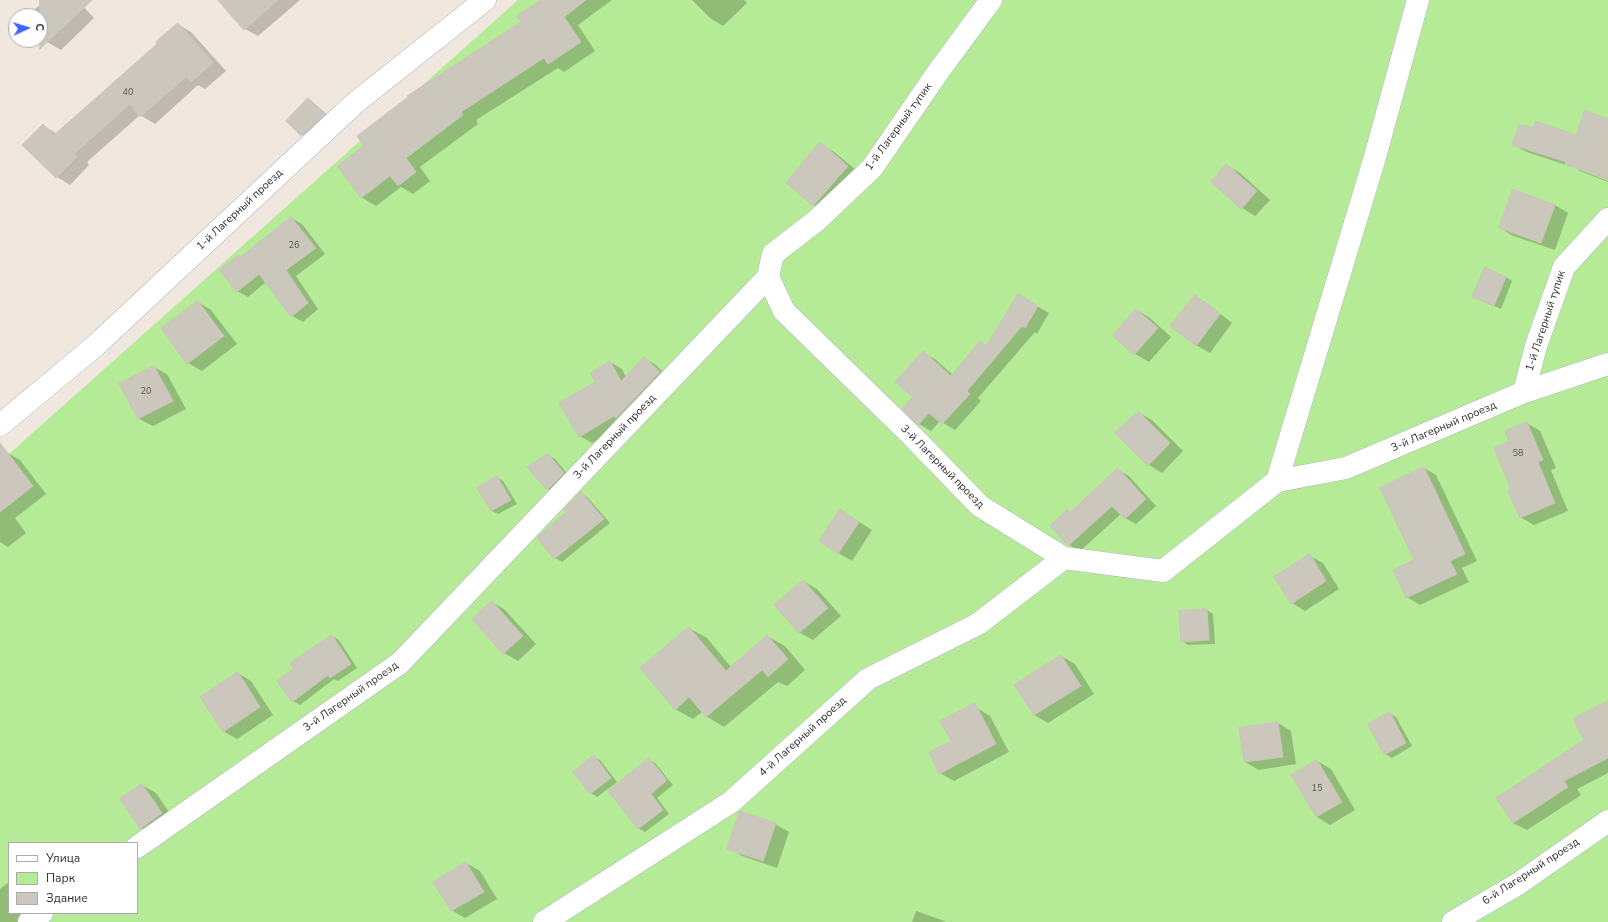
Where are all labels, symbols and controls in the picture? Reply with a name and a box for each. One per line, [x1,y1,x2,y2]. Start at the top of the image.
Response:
north arrow [8,8,48,48]
text: С [32,23,47,31]
street label: 1-й Лагерный тупик [863,81,935,173]
house number: 40 [123,88,133,98]
street label: 1-й Лагерный проезд [194,167,286,253]
house number: 26 [289,241,299,251]
street label: 1-й Лагерный тупик [1524,269,1568,373]
house number: 20 [141,387,151,397]
street label: 3-й Лагерный проезд [571,392,659,482]
street label: 3-й Лагерный проезд [1389,399,1499,455]
street label: 3-й Лагерный проезд [897,422,987,512]
house number: 58 [1513,449,1523,459]
street label: 3-й Лагерный проезд [301,659,401,735]
street label: 4-й Лагерный проезд [757,694,849,780]
house number: 15 [1312,784,1322,794]
street label: 6-й Лагерный проезд [1480,836,1582,908]
legend [8,842,138,914]
text: Улица [46,850,80,866]
text: Парк [46,870,75,886]
text: Здание [46,890,88,906]

